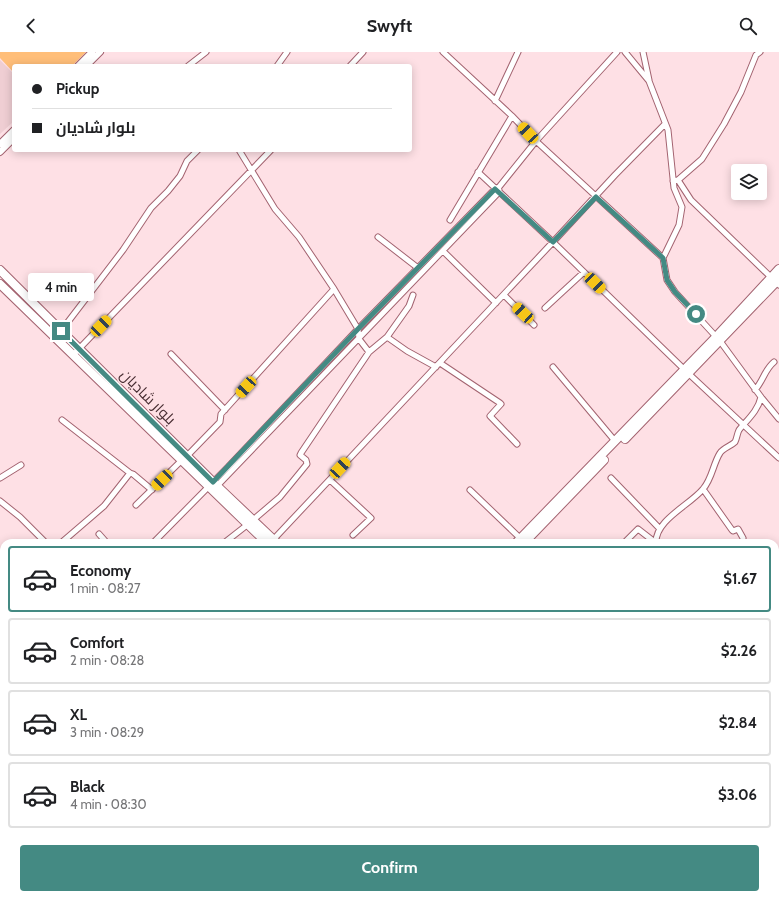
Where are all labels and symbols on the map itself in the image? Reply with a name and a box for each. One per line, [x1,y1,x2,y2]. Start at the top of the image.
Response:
car [515,120,541,146]
car [582,270,608,296]
callout: 4 min [28,273,94,301]
car [510,300,536,326]
route start [687,305,705,323]
car [88,313,114,339]
route end [52,322,70,340]
street label: بلوار شادیان [116,365,180,429]
car [234,374,258,400]
car [327,455,353,481]
car [149,467,175,493]

